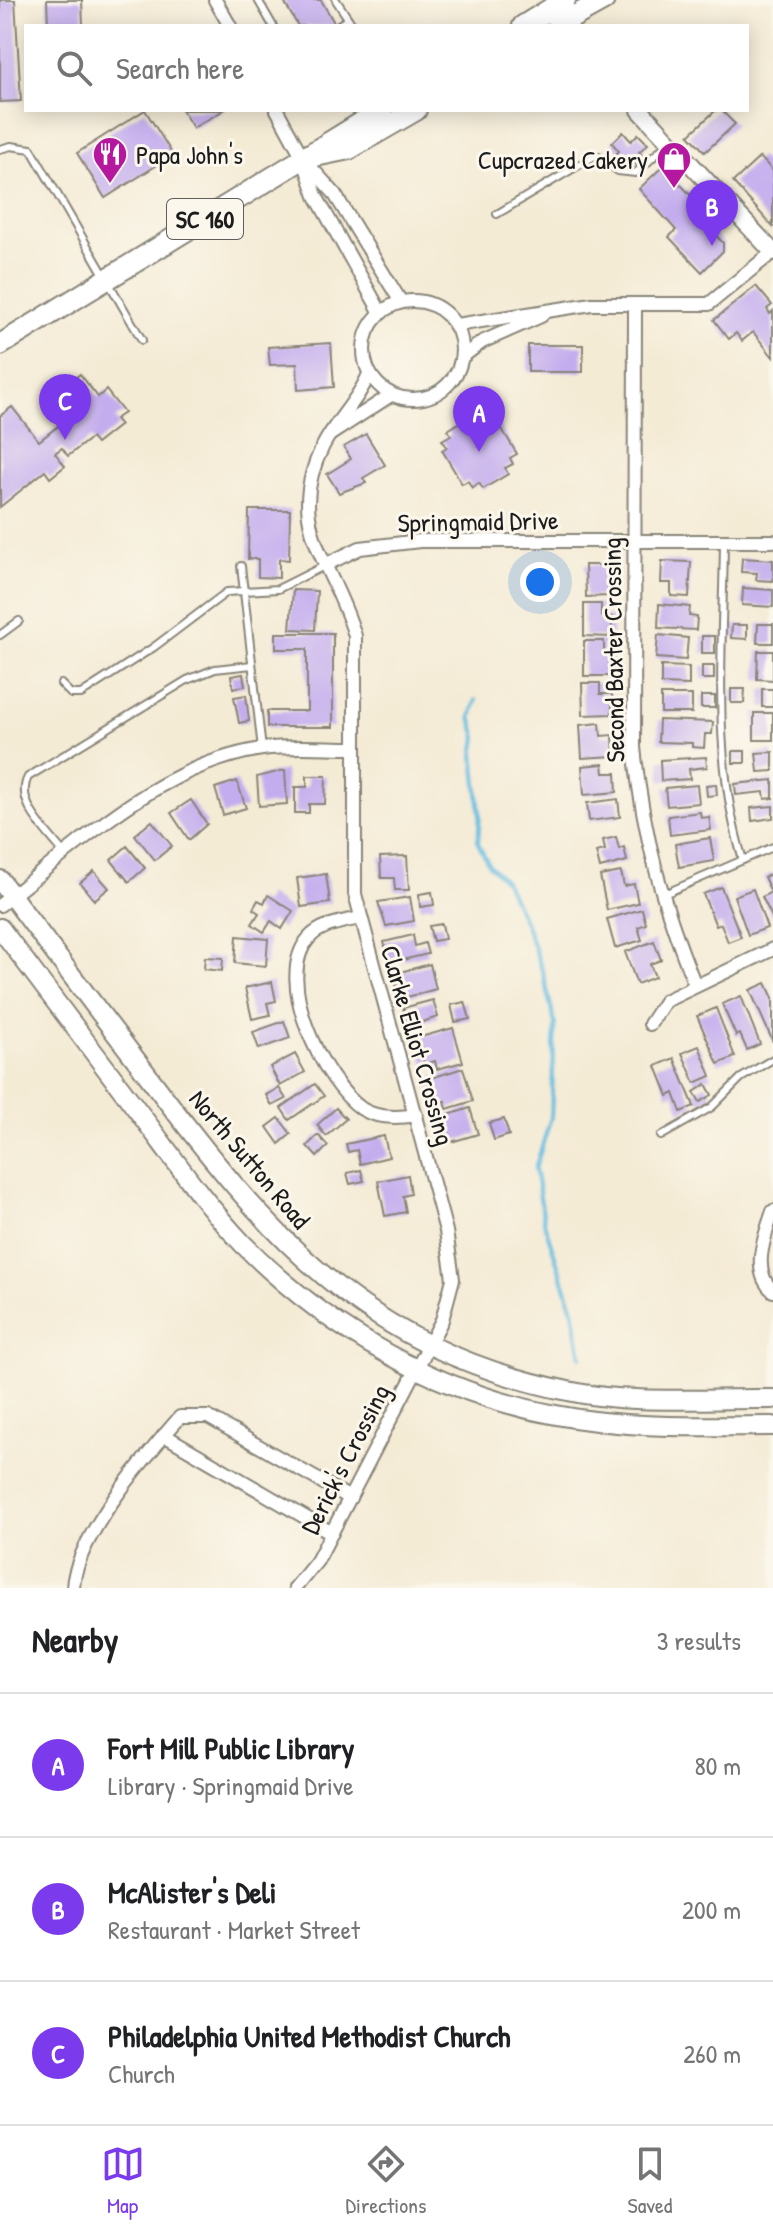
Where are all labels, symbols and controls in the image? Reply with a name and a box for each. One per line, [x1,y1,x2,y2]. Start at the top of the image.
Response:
search box [24,24,749,112]
icon: search [52,46,96,90]
text: Search here [116,48,244,88]
restaurant icon: Papa John's [91,135,129,185]
place label: Papa John's [136,137,243,172]
shop icon: Cupcrazed Cakery [655,140,693,190]
place label: Cupcrazed Cakery [478,142,648,177]
pin: B [686,180,738,246]
road number: SC 160 [167,199,243,239]
pin: C [39,374,91,440]
pin: A [453,386,505,452]
street label: Springmaid Drive [397,502,559,540]
street label: Second Baxter Crossing [594,537,632,763]
your location [520,562,560,602]
street label: Clarke Elliot Crossing [373,941,463,1149]
street label: North Sutton Road [182,1082,318,1236]
street label: Derick's Crossing [292,1378,398,1540]
text: Nearby [32,1617,118,1663]
text: 3 results [657,1623,741,1658]
text: Fort Mill Public Library [108,1728,354,1768]
text: A [52,1748,64,1783]
text: 80 m [694,1748,741,1783]
text: Library · Springmaid Drive [108,1768,354,1803]
text: McAlister's Deli [108,1872,276,1912]
text: B [51,1892,65,1927]
text: 200 m [682,1892,741,1927]
text: Restaurant · Market Street [108,1912,360,1947]
text: Philadelphia United Methodist Church [108,2016,510,2056]
text: C [51,2036,65,2071]
text: 260 m [683,2036,741,2071]
text: Church [108,2056,175,2091]
tab: Map [101,2142,145,2220]
tab: Directions [346,2142,427,2220]
tab: Saved [628,2142,672,2220]

